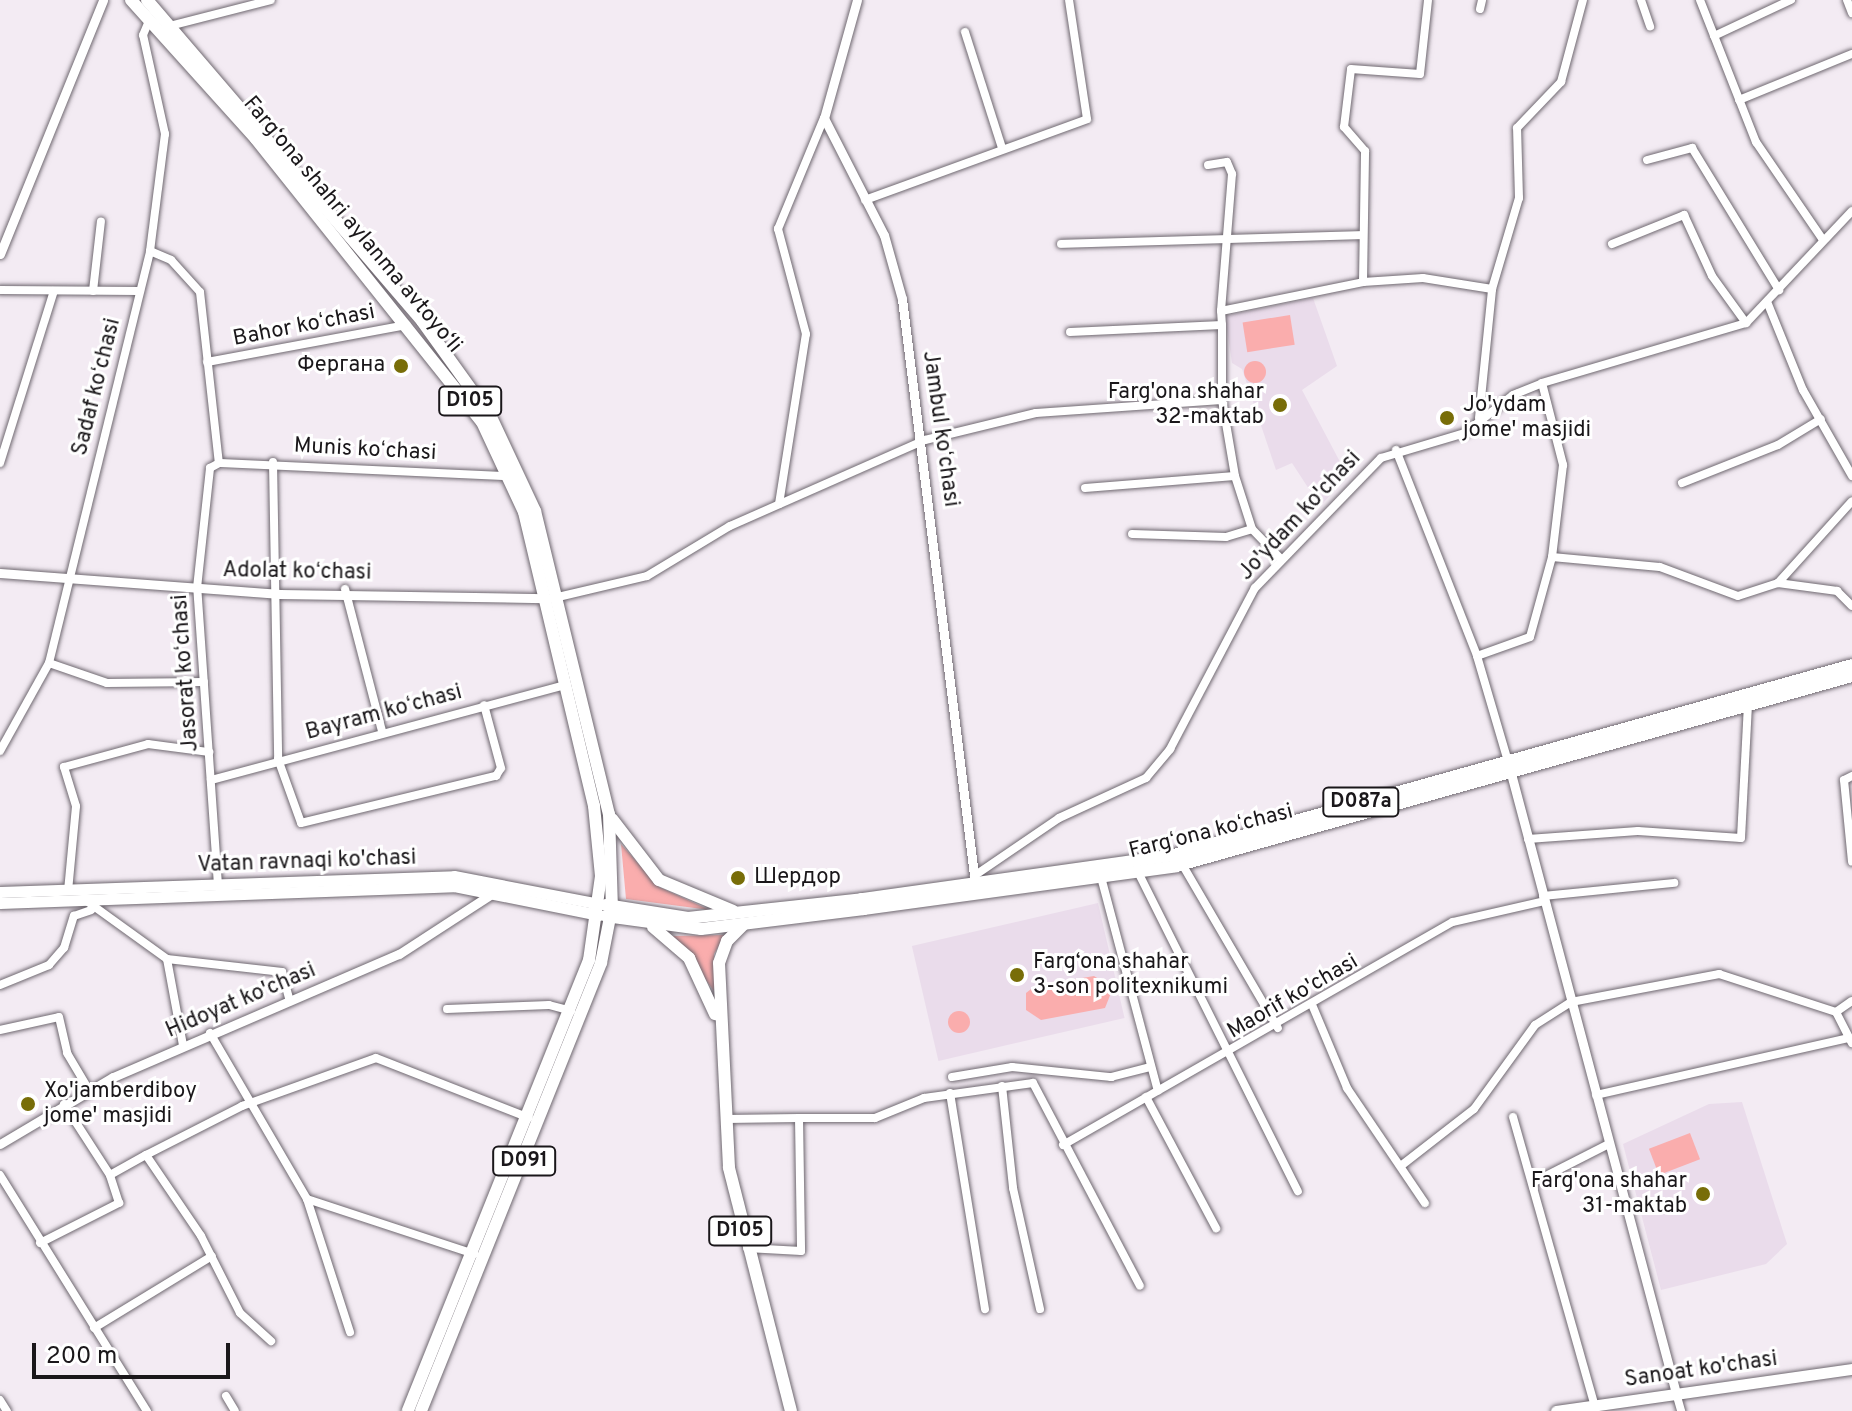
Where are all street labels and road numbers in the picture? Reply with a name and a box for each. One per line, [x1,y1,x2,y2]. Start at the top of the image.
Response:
street label: Farg‘ona shahri aylanma avtoyo‘li [237,91,467,359]
street label: Bahor koʻchasi [231,299,377,353]
street label: Sadaf koʻchasi [67,316,127,458]
street label: Jambul koʻchasi [916,349,964,509]
road number: D105 [438,385,502,417]
street label: Munis koʻchasi [293,433,437,467]
street label: Jo'ydam ko'chasi [1233,446,1367,586]
street label: Adolat koʻchasi [222,558,372,586]
street label: Jasorat koʻchasi [167,593,205,753]
street label: Bayram koʻchasi [303,679,465,747]
road number: D087a [1321,786,1401,818]
street label: Fargʻona koʻchasi [1126,799,1296,865]
street label: Vatan ravnaqi ko'chasi [197,845,417,879]
street label: Maorif ko'chasi [1223,949,1363,1045]
street label: Hidoyat ko'chasi [162,958,320,1044]
road number: D091 [492,1145,556,1177]
road number: D105 [708,1215,772,1247]
street label: Sanoat ko'chasi [1623,1346,1779,1394]

